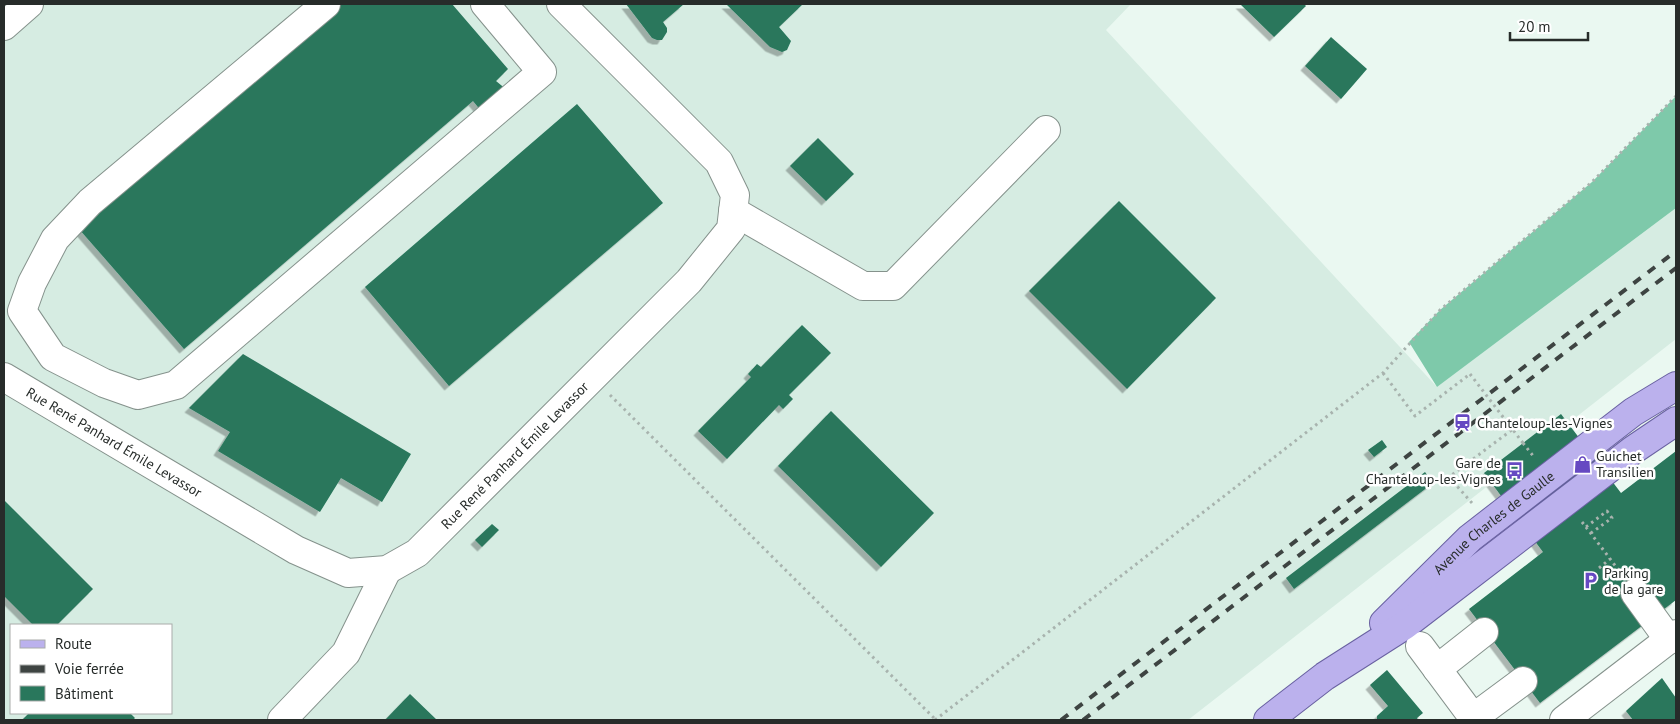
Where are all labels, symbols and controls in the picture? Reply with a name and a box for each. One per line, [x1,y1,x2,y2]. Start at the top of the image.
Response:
scale bar [1510,10,1588,42]
text: 20 m [1518,17,1551,36]
street label: Rue René Panhard Émile Levassor [437,378,592,533]
street label: Rue René Panhard Émile Levassor [23,383,205,501]
station icon: Chanteloup-les-Vignes [1453,413,1473,433]
place label: Chanteloup-les-Vignes [1477,414,1612,432]
place label: Guichet Transilien [1596,447,1654,481]
place label: Gare de Chanteloup-les-Vignes [1366,454,1501,488]
shop icon: Guichet Transilien [1572,454,1592,474]
bus stop icon: Gare de Chanteloup-les-Vignes [1505,461,1525,481]
street label: Avenue Charles de Gaulle [1429,467,1558,578]
place label: Parking de la gare [1604,564,1664,598]
parking icon: Parking de la gare [1580,571,1600,591]
legend [10,624,172,714]
text: Route [55,634,92,653]
text: Voie ferrée [54,659,124,678]
text: Bâtiment [55,684,113,703]

